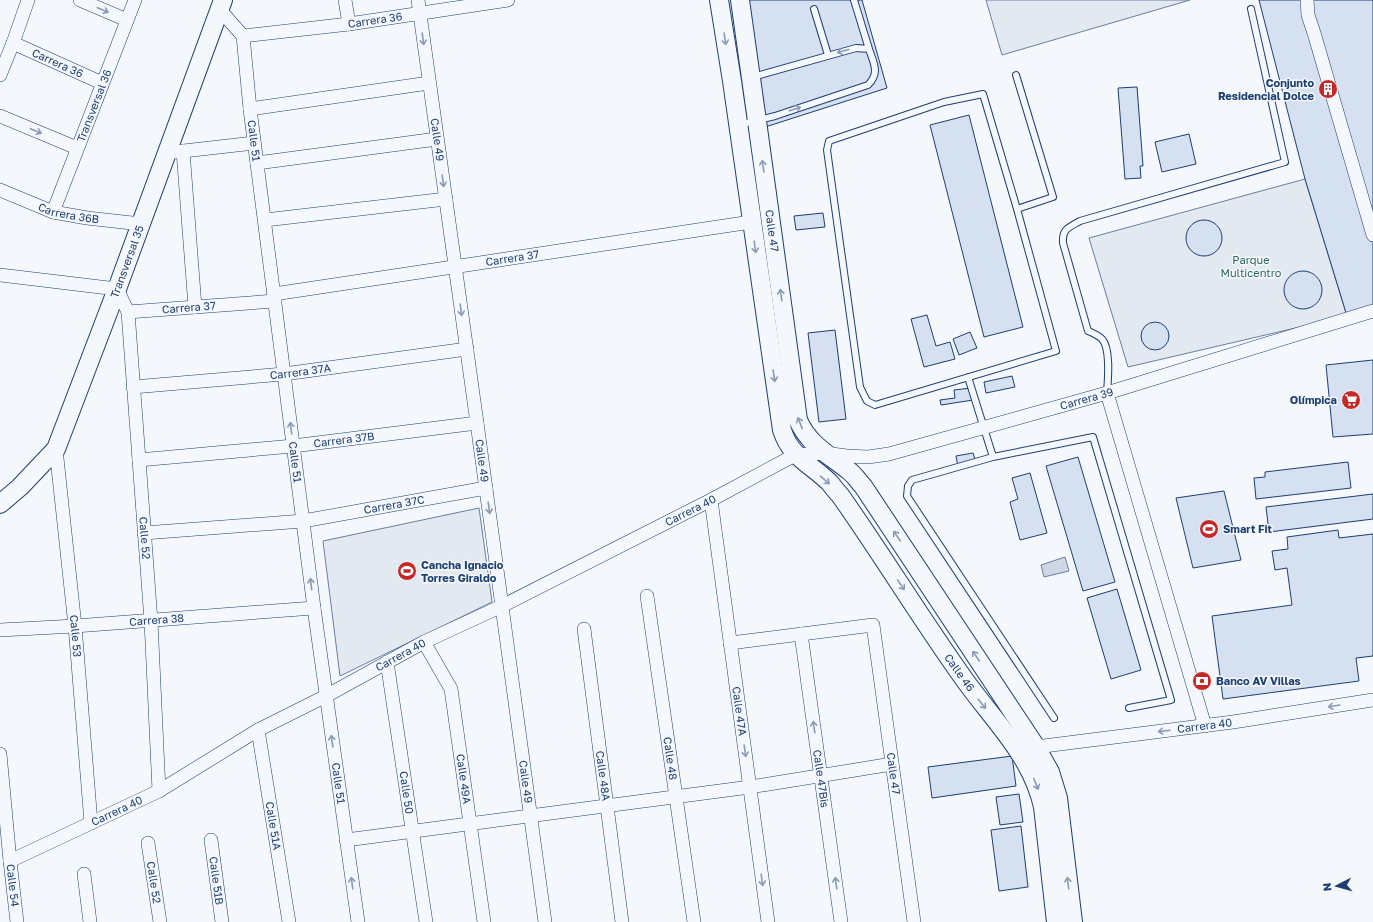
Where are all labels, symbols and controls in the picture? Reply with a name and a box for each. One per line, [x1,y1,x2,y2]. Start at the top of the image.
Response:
one-way arrow [97,7,109,14]
street label: Carrera 36 [347,9,403,30]
one-way arrow [419,32,427,45]
one-way arrow [721,32,729,45]
street label: Carrera 36 [30,45,86,80]
one-way arrow [836,48,849,56]
street label: Transversal 36 [74,67,114,144]
place label: Conjunto Residencial Dolce [1218,76,1314,102]
building icon: Conjunto Residencial Dolce [1317,78,1339,100]
one-way arrow [788,105,800,113]
street label: Calle 49 [429,117,447,162]
street label: Calle 51 [245,119,264,162]
one-way arrow [30,128,42,135]
one-way arrow [759,160,767,173]
one-way arrow [439,174,447,187]
street label: Carrera 36B [36,200,100,225]
street label: Calle 47 [763,209,782,253]
street label: Transversal 35 [107,223,146,300]
one-way arrow [751,240,759,253]
street label: Carrera 37 [485,247,540,268]
park label: Parque Multicentro [1221,253,1282,279]
one-way arrow [777,289,784,302]
street label: Carrera 37 [161,298,216,315]
one-way arrow [457,303,465,316]
street label: Carrera 37A [269,361,332,381]
one-way arrow [770,369,778,382]
street label: Carrera 39 [1058,384,1115,412]
supermarket icon: Olímpica [1340,389,1362,411]
place label: Olímpica [1290,393,1337,406]
one-way arrow [795,417,803,429]
one-way arrow [287,421,295,434]
street label: Carrera 37B [313,429,375,449]
street label: Calle 49 [473,438,492,483]
street label: Calle 51 [287,441,305,483]
one-way arrow [820,475,830,484]
street label: Carrera 37C [363,492,425,516]
street label: Carrera 40 [663,492,718,528]
one-way arrow [485,501,493,514]
street label: Calle 52 [137,516,153,560]
sports icon: Smart Fit [1198,518,1220,540]
place label: Smart Fit [1223,522,1273,535]
one-way arrow [892,530,900,542]
place label: Cancha Ignacio Torres Giraldo [421,558,504,584]
sports icon: Cancha Ignacio Torres Giraldo [396,560,418,582]
one-way arrow [307,578,314,591]
one-way arrow [897,579,905,590]
street label: Carrera 38 [129,611,185,628]
street label: Calle 53 [68,614,85,658]
street label: Carrera 40 [373,635,428,674]
street label: Calle 46 [942,651,978,694]
one-way arrow [972,651,980,662]
bank icon: Banco AV Villas [1191,670,1213,692]
place label: Banco AV Villas [1216,674,1301,687]
street label: Calle 47A [730,686,750,737]
one-way arrow [978,698,987,709]
one-way arrow [1328,702,1341,710]
street label: Carrera 40 [1176,715,1233,735]
one-way arrow [810,721,818,734]
one-way arrow [1158,727,1171,735]
one-way arrow [328,735,336,748]
street label: Calle 48 [661,736,680,781]
one-way arrow [741,744,749,757]
street label: Calle 47Bis [811,749,832,809]
street label: Calle 48A [594,750,613,802]
street label: Calle 47 [885,752,903,795]
street label: Calle 49A [454,753,474,805]
street label: Calle 49 [517,759,536,804]
street label: Calle 51 [330,762,348,805]
street label: Calle 50 [397,770,417,815]
one-way arrow [1032,778,1040,790]
street label: Carrera 40 [89,793,145,828]
street label: Calle 51A [264,801,284,851]
street label: Calle 51B [207,855,227,906]
street label: Calle 52 [145,860,164,904]
street label: Calle 54 [4,863,22,908]
north arrow [1317,866,1357,906]
one-way arrow [758,873,766,886]
one-way arrow [348,877,356,890]
one-way arrow [832,877,840,890]
one-way arrow [1064,877,1072,890]
text: N [1320,882,1333,892]

